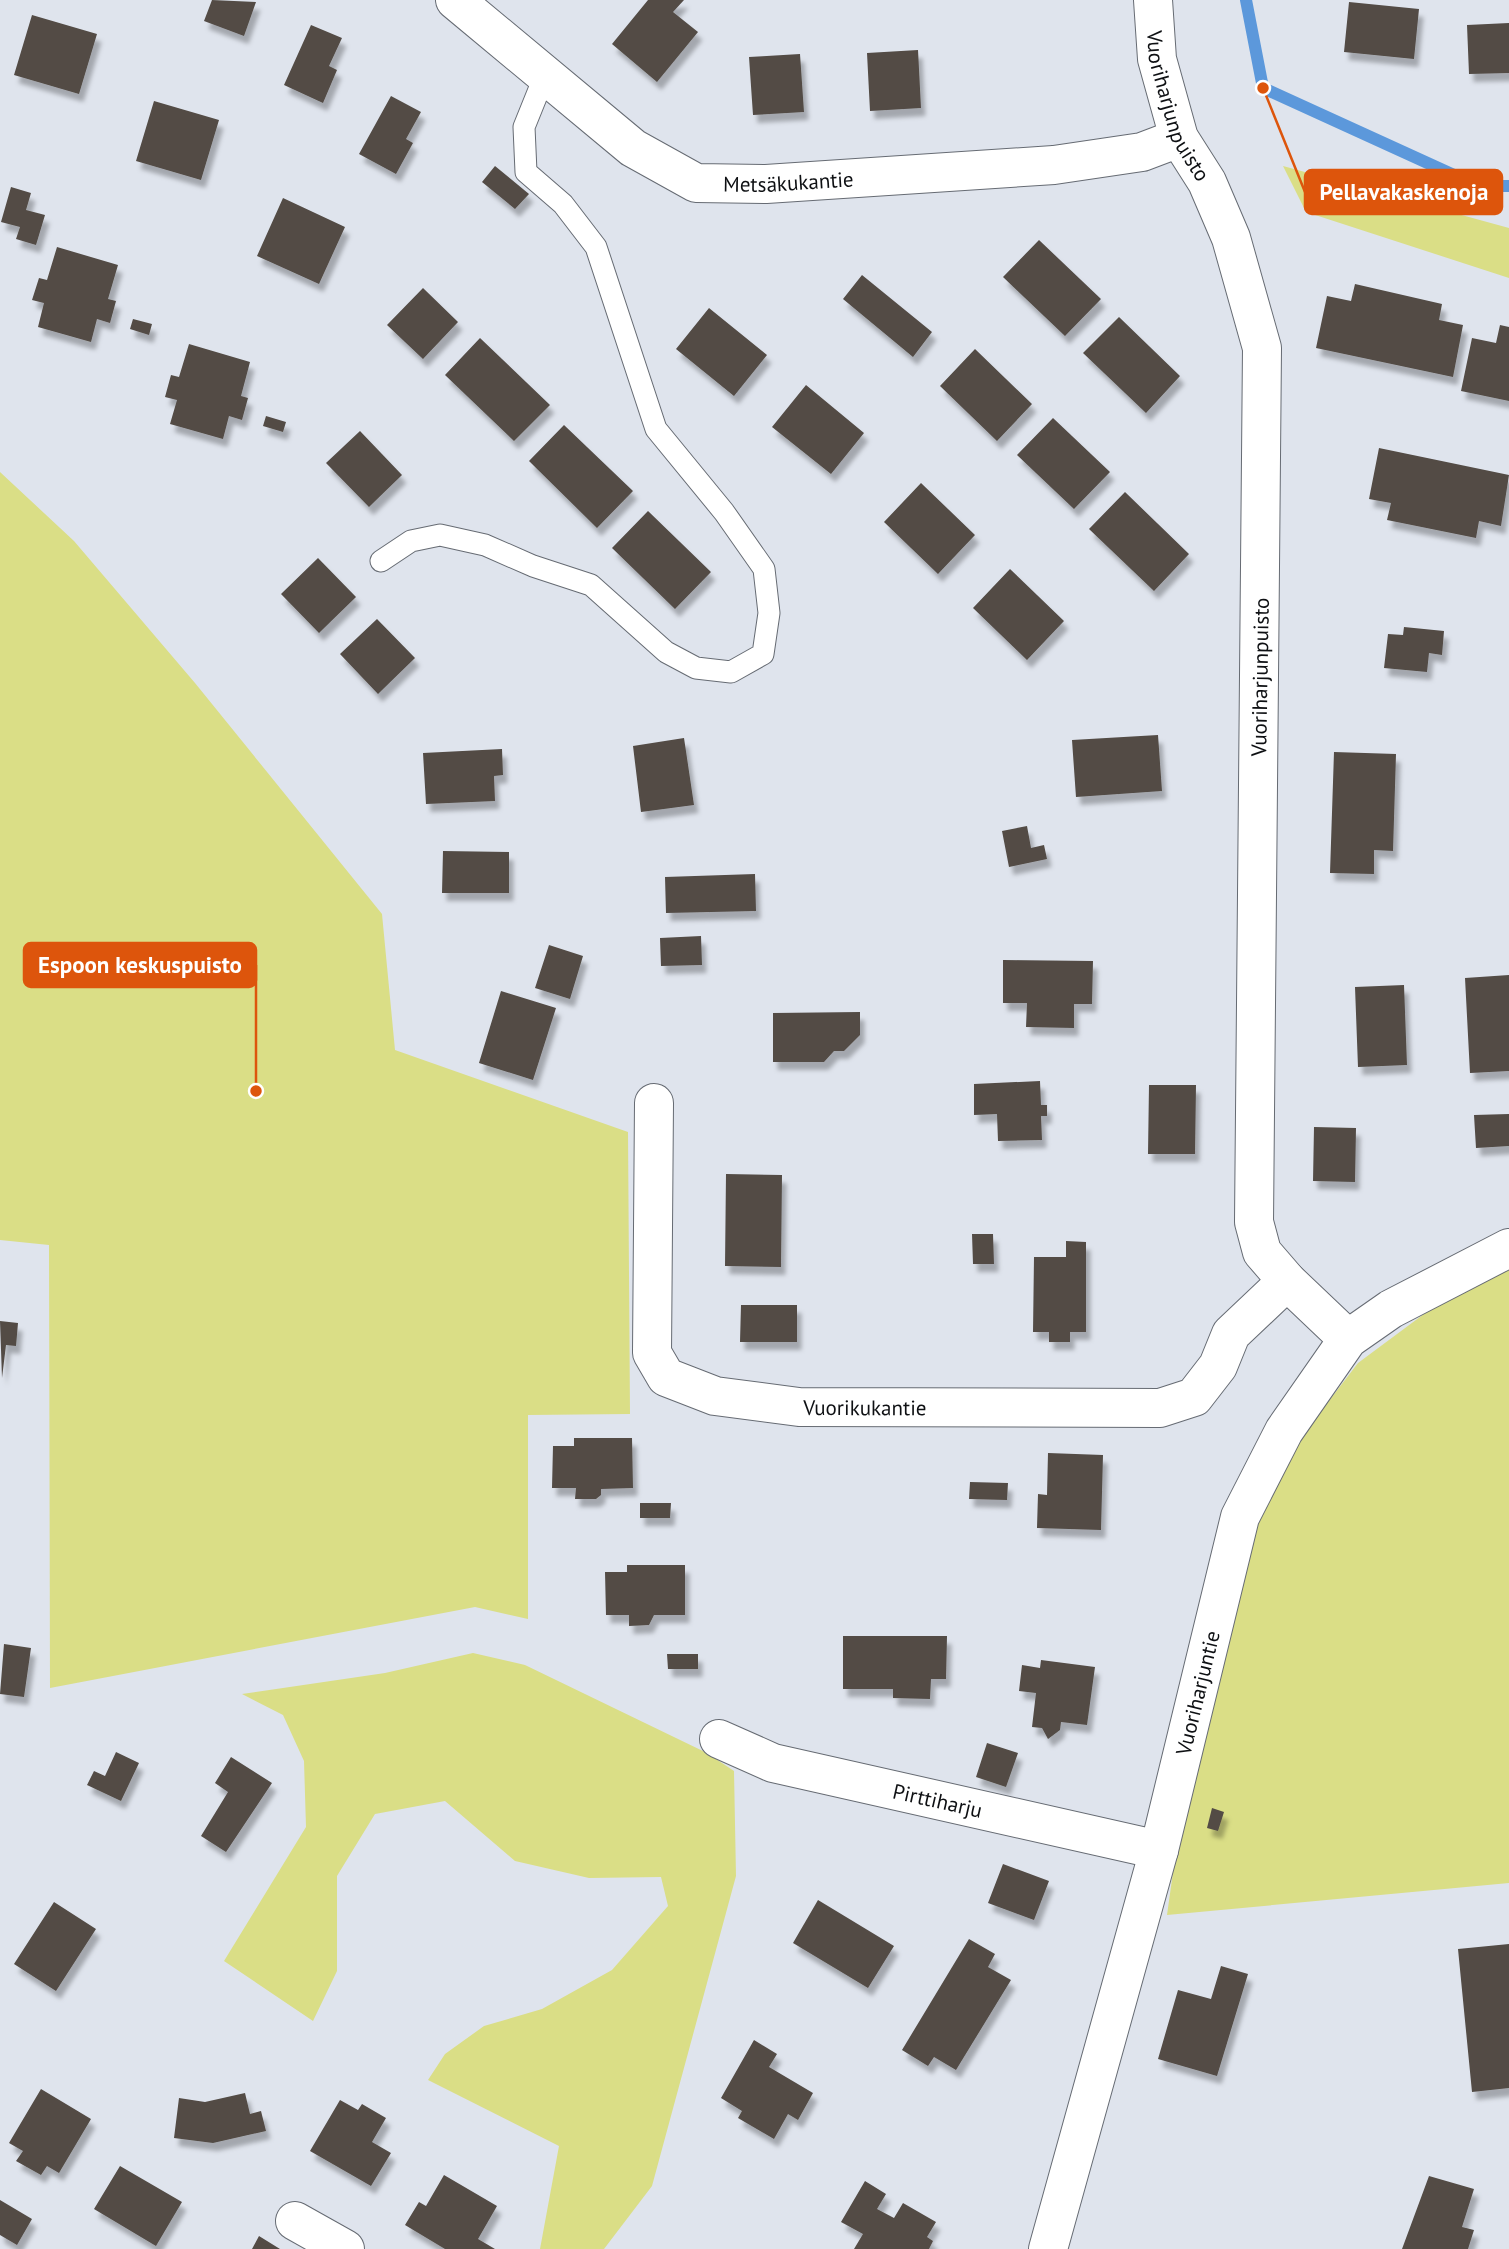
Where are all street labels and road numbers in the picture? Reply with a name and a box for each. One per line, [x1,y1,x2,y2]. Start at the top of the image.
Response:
street label: Vuoriharjunpuisto [1142,28,1216,186]
street label: Metsäkukantie [723,165,854,198]
street label: Vuoriharjunpuisto [1245,597,1275,758]
street label: Vuorikukantie [802,1394,927,1421]
street label: Vuoriharjuntie [1169,1628,1225,1759]
street label: Pirttiharju [890,1777,985,1823]

